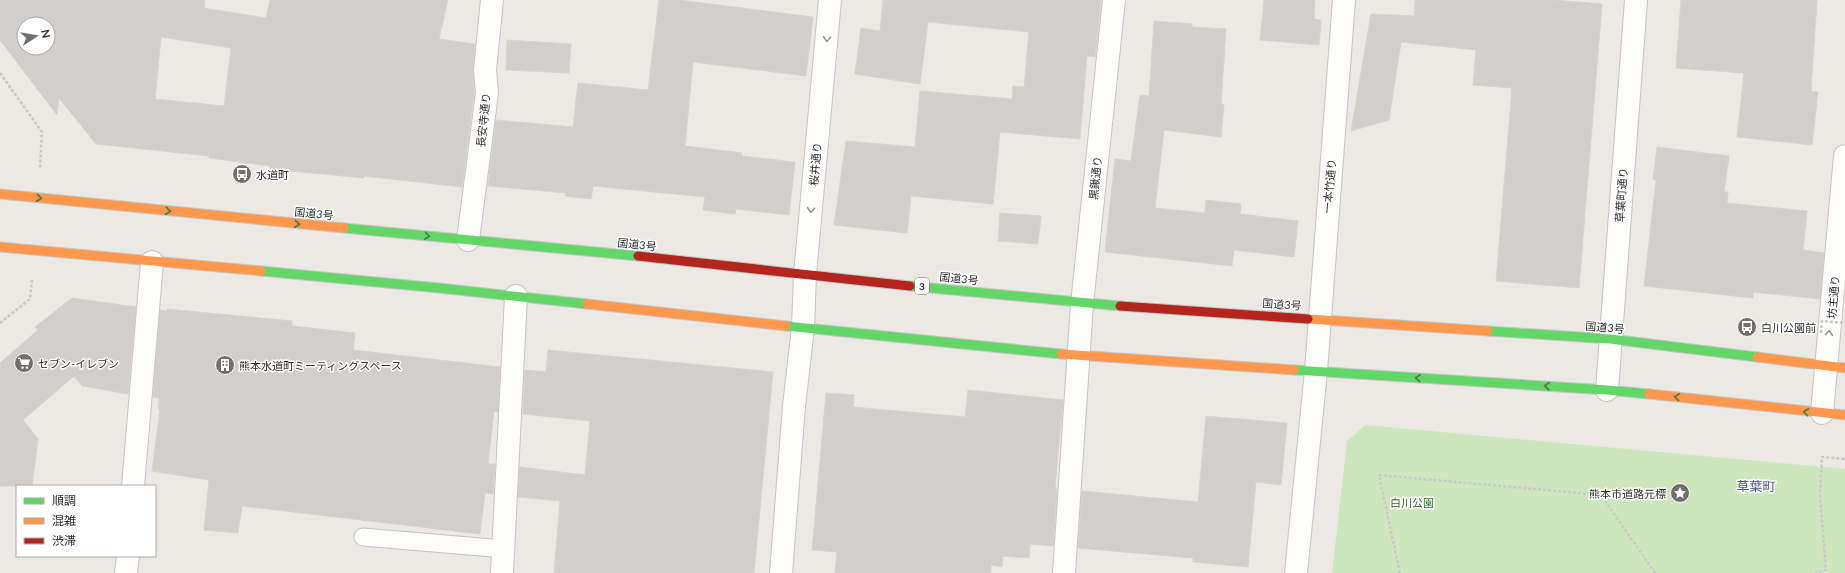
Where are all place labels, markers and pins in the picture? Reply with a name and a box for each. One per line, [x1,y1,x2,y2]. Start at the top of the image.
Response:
bus stop icon: 水道町 [231,163,253,185]
place label: 水道町 [256,168,289,181]
bus stop icon: 白川公園前 [1736,316,1758,338]
place label: 白川公園前 [1761,321,1816,334]
supermarket icon: セブン-イレブン [13,352,35,374]
building icon: 熊本水道町ミーティングスペース [214,354,236,376]
place label: セブン-イレブン [38,357,119,370]
place label: 熊本水道町ミーティングスペース [239,359,402,372]
place icon: 熊本市道路元標 [1669,482,1691,504]
place label: 熊本市道路元標 [1589,487,1666,500]

